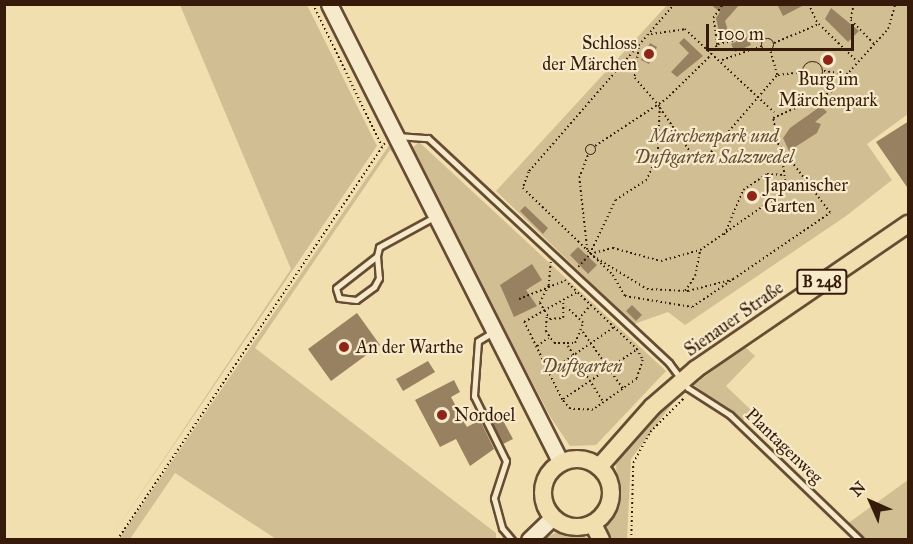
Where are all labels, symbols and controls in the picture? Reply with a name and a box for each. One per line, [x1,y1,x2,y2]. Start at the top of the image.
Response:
scale bar [709,12,858,50]
text: 100 m [717,23,764,45]
place label: Schloss der Märchen [542,33,637,76]
marker: Schloss der Märchen [642,47,656,61]
marker: Burg im Märchenpark [821,53,835,67]
place label: Burg im Märchenpark [778,69,878,112]
park label: Märchenpark und Duftgarten Salzwedel [634,126,794,168]
place label: Japanischer Garten [764,175,848,218]
marker: Japanischer Garten [745,189,759,203]
road number: B 248 [795,269,849,295]
street label: Sienauer Straße [680,277,788,361]
place label: An der Warthe [356,336,463,358]
marker: An der Warthe [337,340,351,354]
park label: Duftgarten [542,355,622,377]
place label: Nordoel [454,404,515,426]
street label: Plantagenweg [741,404,827,488]
marker: Nordoel [435,408,449,422]
north arrow [841,472,901,532]
text: N [846,477,869,500]

